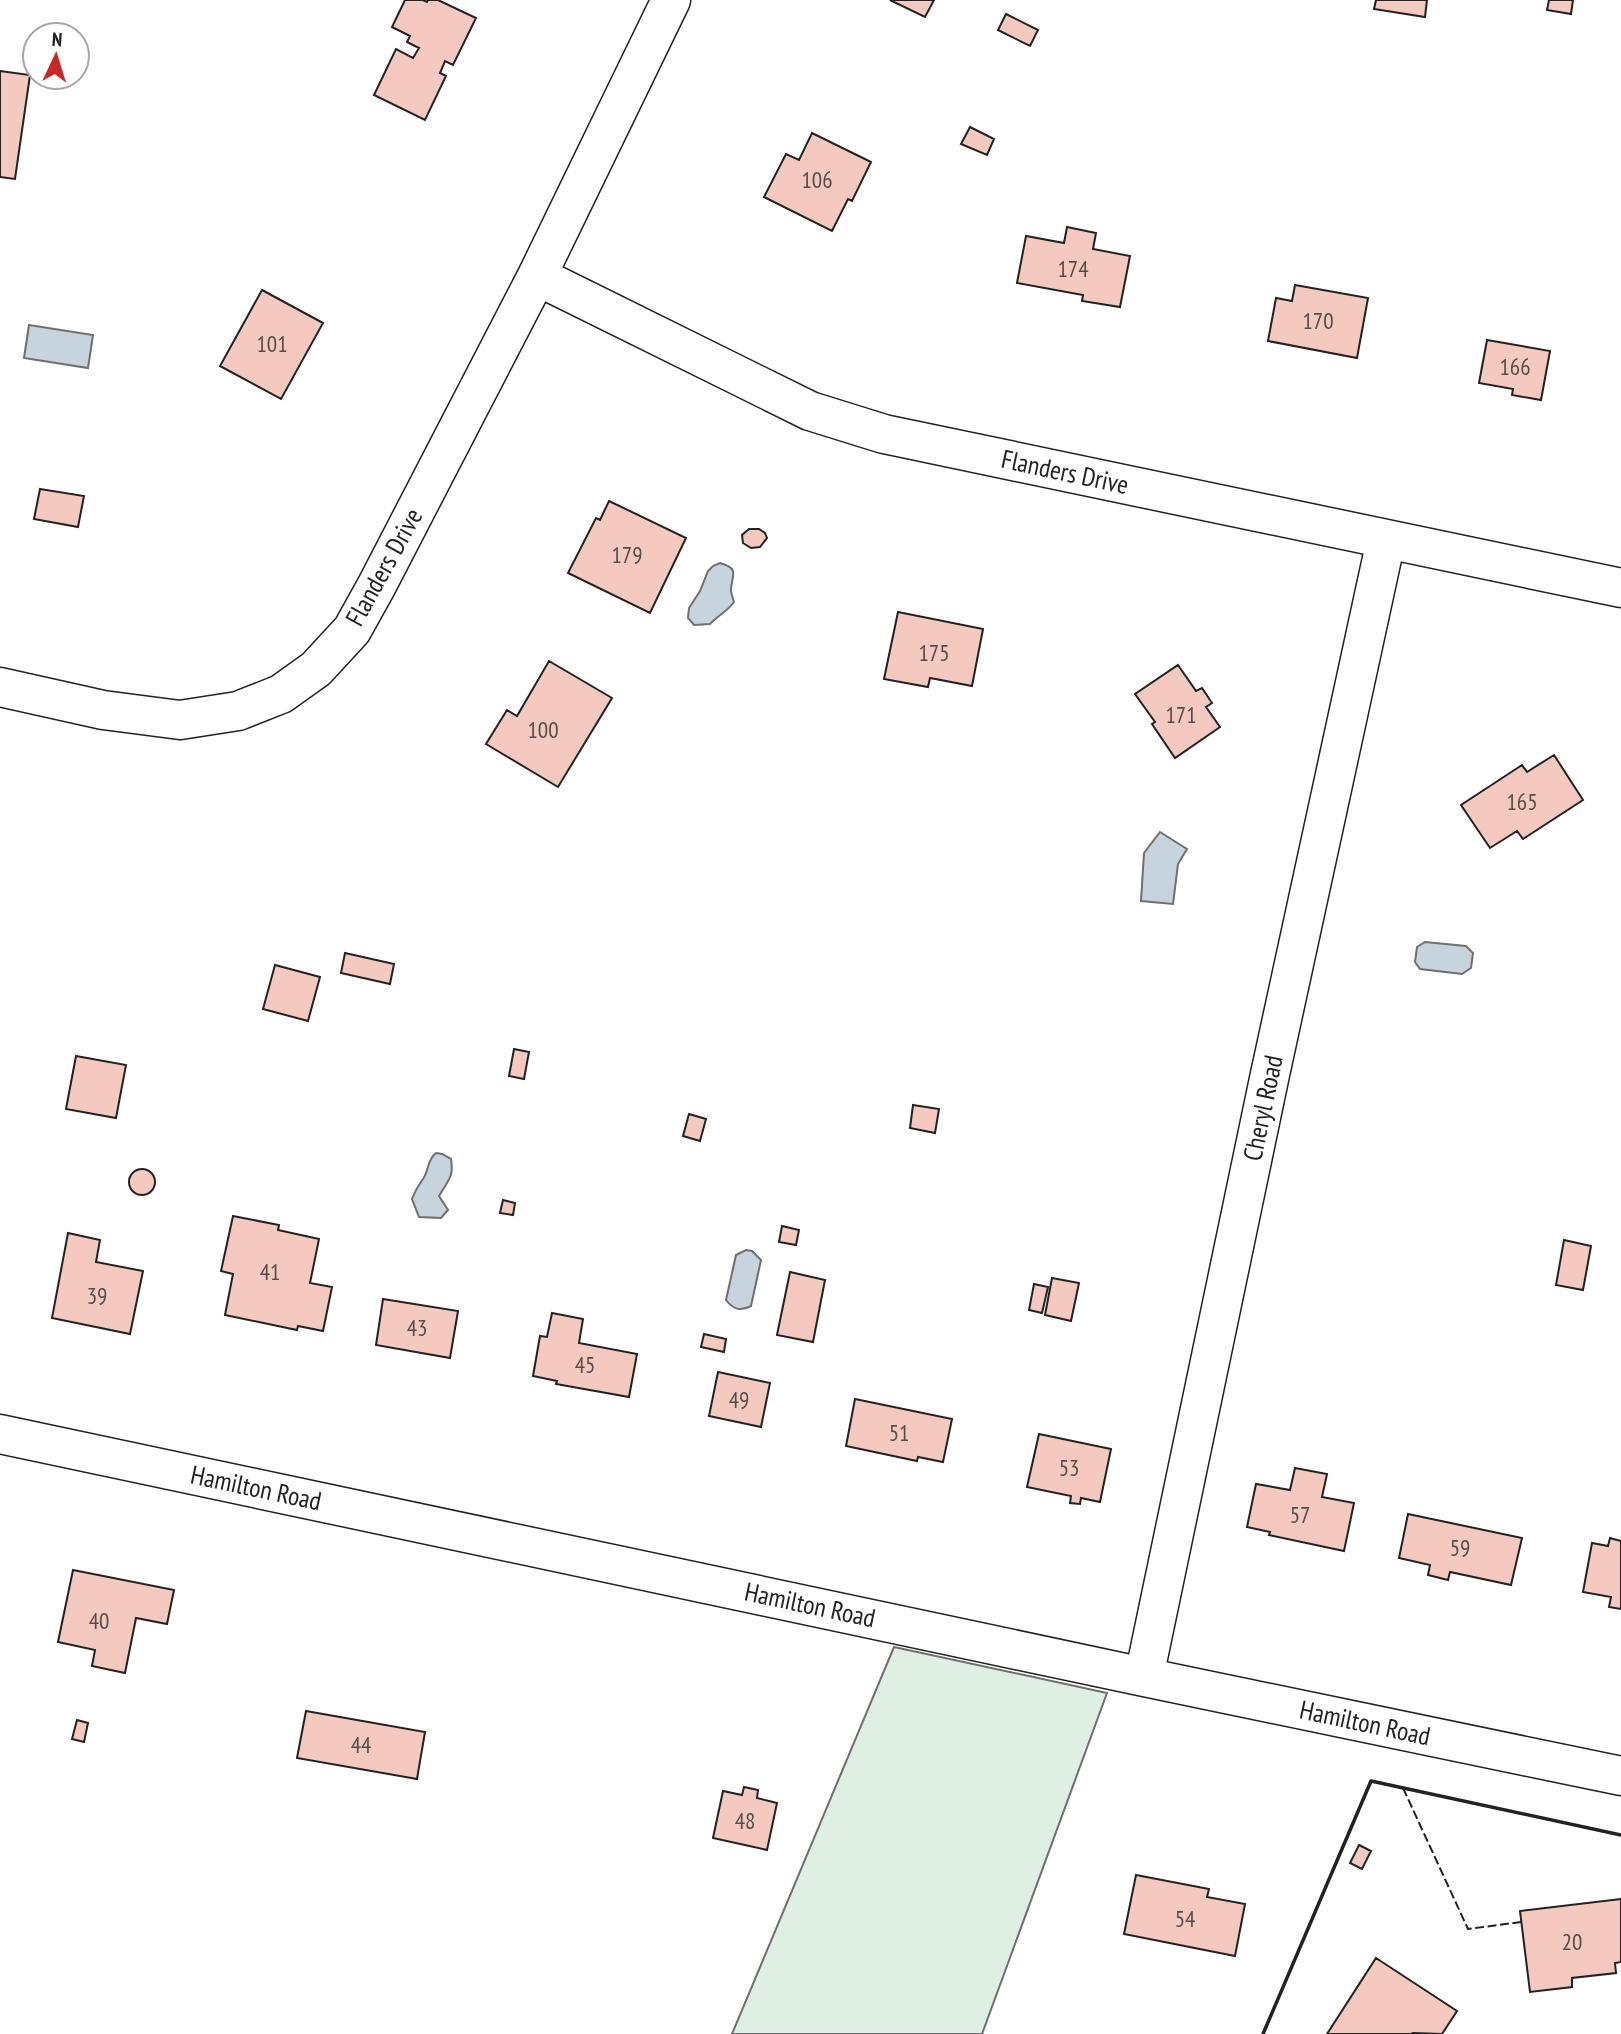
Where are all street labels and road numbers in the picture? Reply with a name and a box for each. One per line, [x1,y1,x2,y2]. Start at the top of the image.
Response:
street label: Flanders Drive [998,442,1132,501]
street label: Flanders Drive [338,502,429,631]
street label: Cheryl Road [1235,1052,1290,1164]
street label: Hamilton Road [188,1458,324,1517]
street label: Hamilton Road [742,1575,878,1634]
street label: Hamilton Road [1297,1693,1433,1752]

